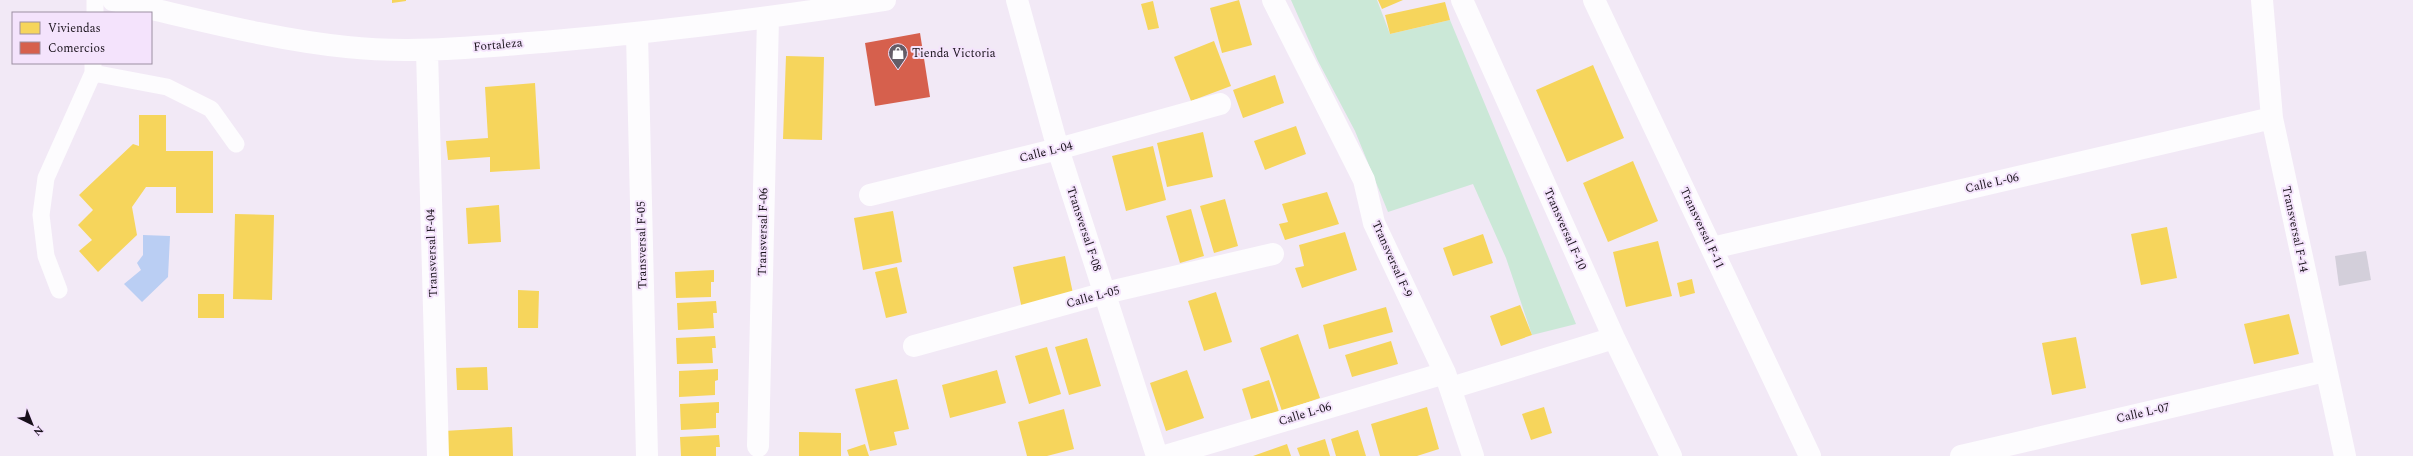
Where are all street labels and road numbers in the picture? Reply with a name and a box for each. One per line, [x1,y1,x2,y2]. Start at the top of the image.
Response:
street label: Fortaleza [473,33,524,57]
street label: Calle L-04 [1017,136,1075,168]
street label: Calle L-06 [1963,168,2021,198]
street label: Transversal F-08 [1061,184,1107,274]
street label: Transversal F-11 [1675,184,1729,272]
street label: Transversal F-14 [2277,184,2313,274]
street label: Transversal F-10 [1538,185,1592,273]
street label: Transversal F-06 [753,188,773,276]
street label: Transversal F-05 [632,201,652,289]
street label: Transversal F-04 [421,209,443,297]
street label: Transversal F-9 [1367,218,1417,300]
street label: Calle L-05 [1064,281,1122,313]
street label: Calle L-06 [1276,397,1334,431]
street label: Calle L-07 [2114,398,2172,428]

